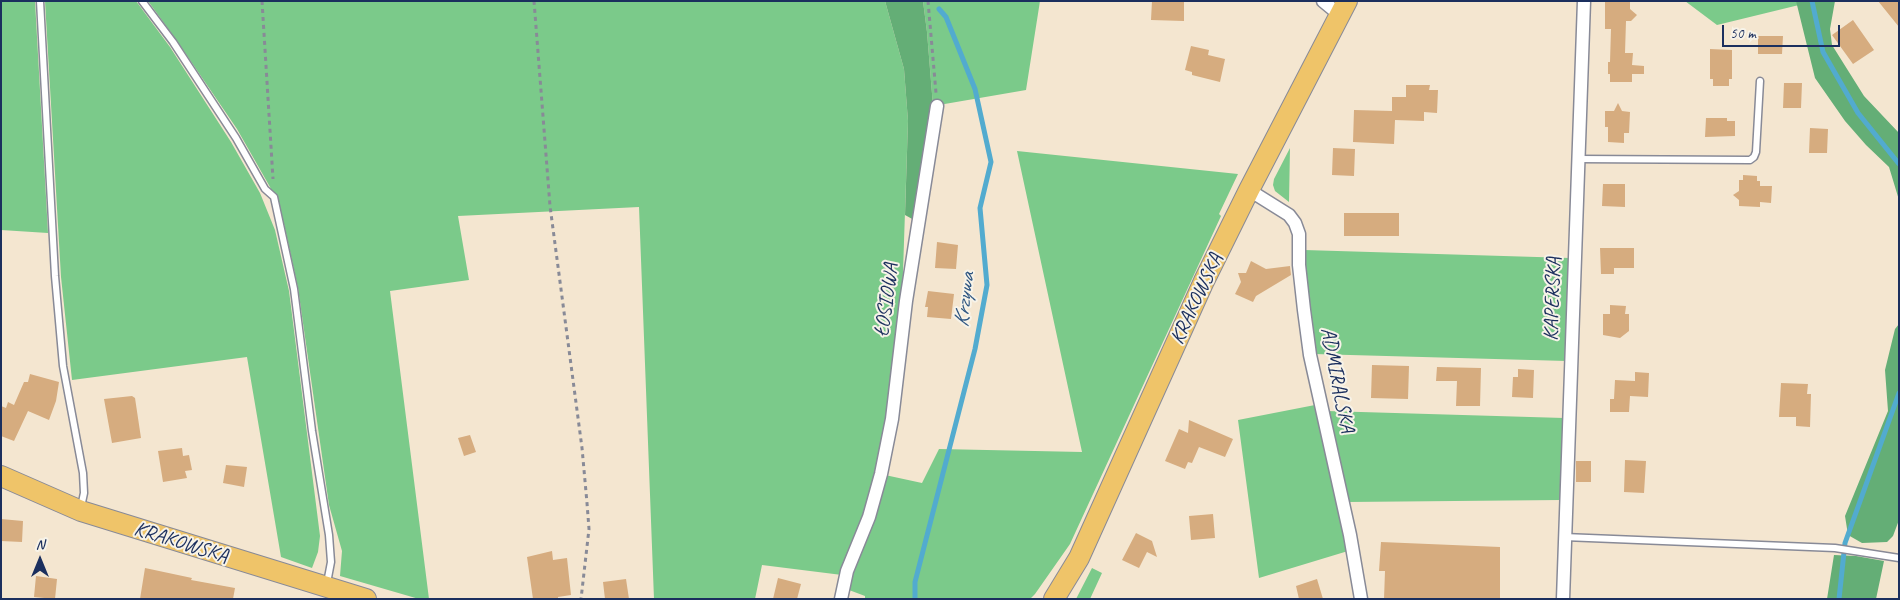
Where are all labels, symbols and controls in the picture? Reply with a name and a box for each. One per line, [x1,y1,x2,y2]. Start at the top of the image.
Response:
scale bar [1725,15,1842,47]
text: 50 m [1730,24,1756,43]
street label: KRAKOWSKA [1165,250,1229,348]
street label: KAPERSKA [1539,257,1567,341]
street label: ŁOSIOWA [869,262,905,338]
water label: Krzywa [949,271,981,329]
street label: ADMIRALSKA [1314,325,1360,435]
street label: KRAKOWSKA [131,517,231,569]
north arrow [15,535,65,585]
text: N [36,536,44,553]

